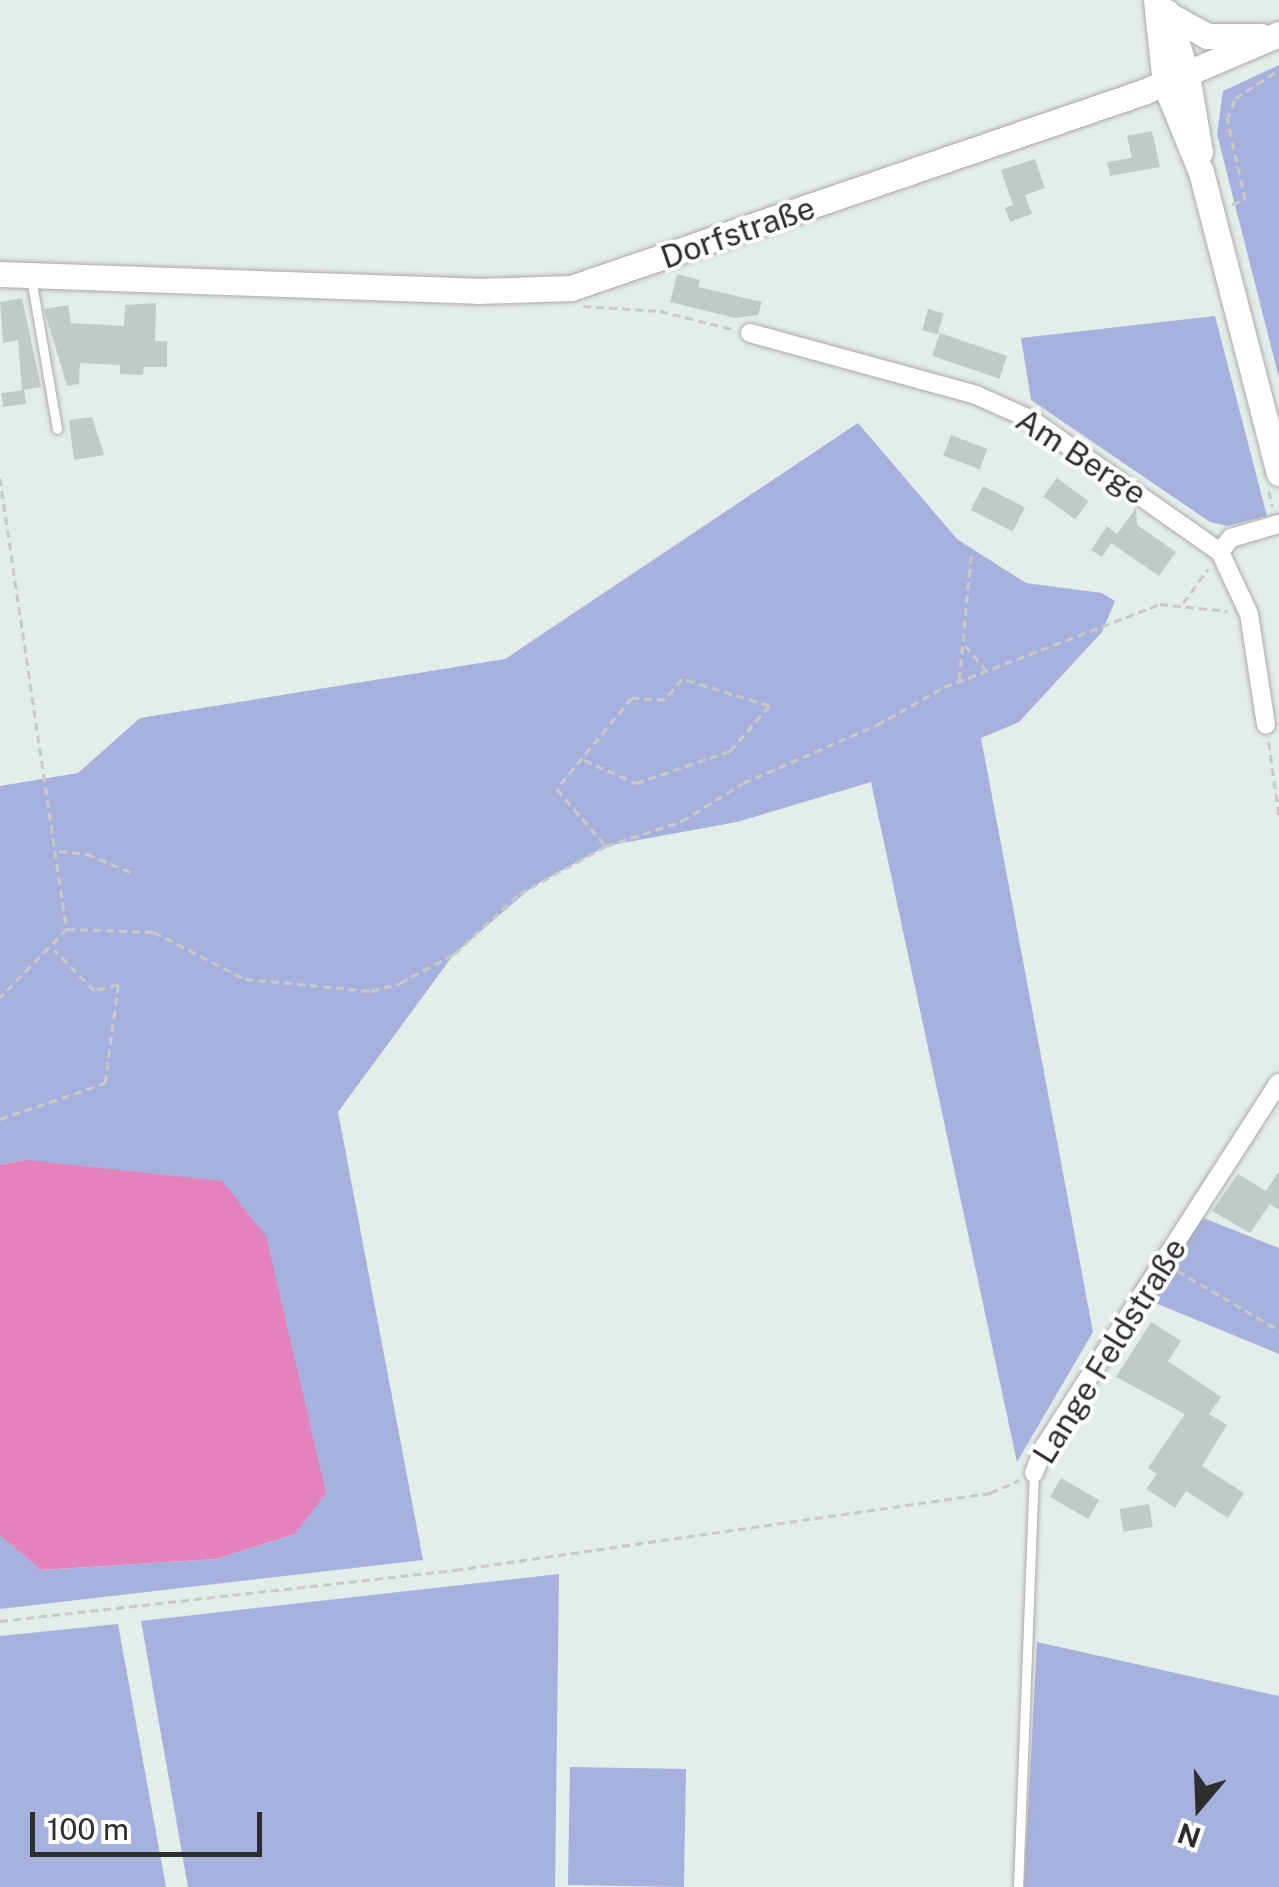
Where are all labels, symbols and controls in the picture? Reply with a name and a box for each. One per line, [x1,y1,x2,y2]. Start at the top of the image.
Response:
street label: Dorfstraße [656,189,820,277]
street label: Am Berge [1009,401,1153,513]
street label: Lange Feldstraße [1025,1231,1195,1471]
north arrow [1149,1757,1249,1857]
scale bar [35,1792,268,1854]
text: 100 m [47,1811,129,1847]
text: N [1173,1817,1205,1855]

